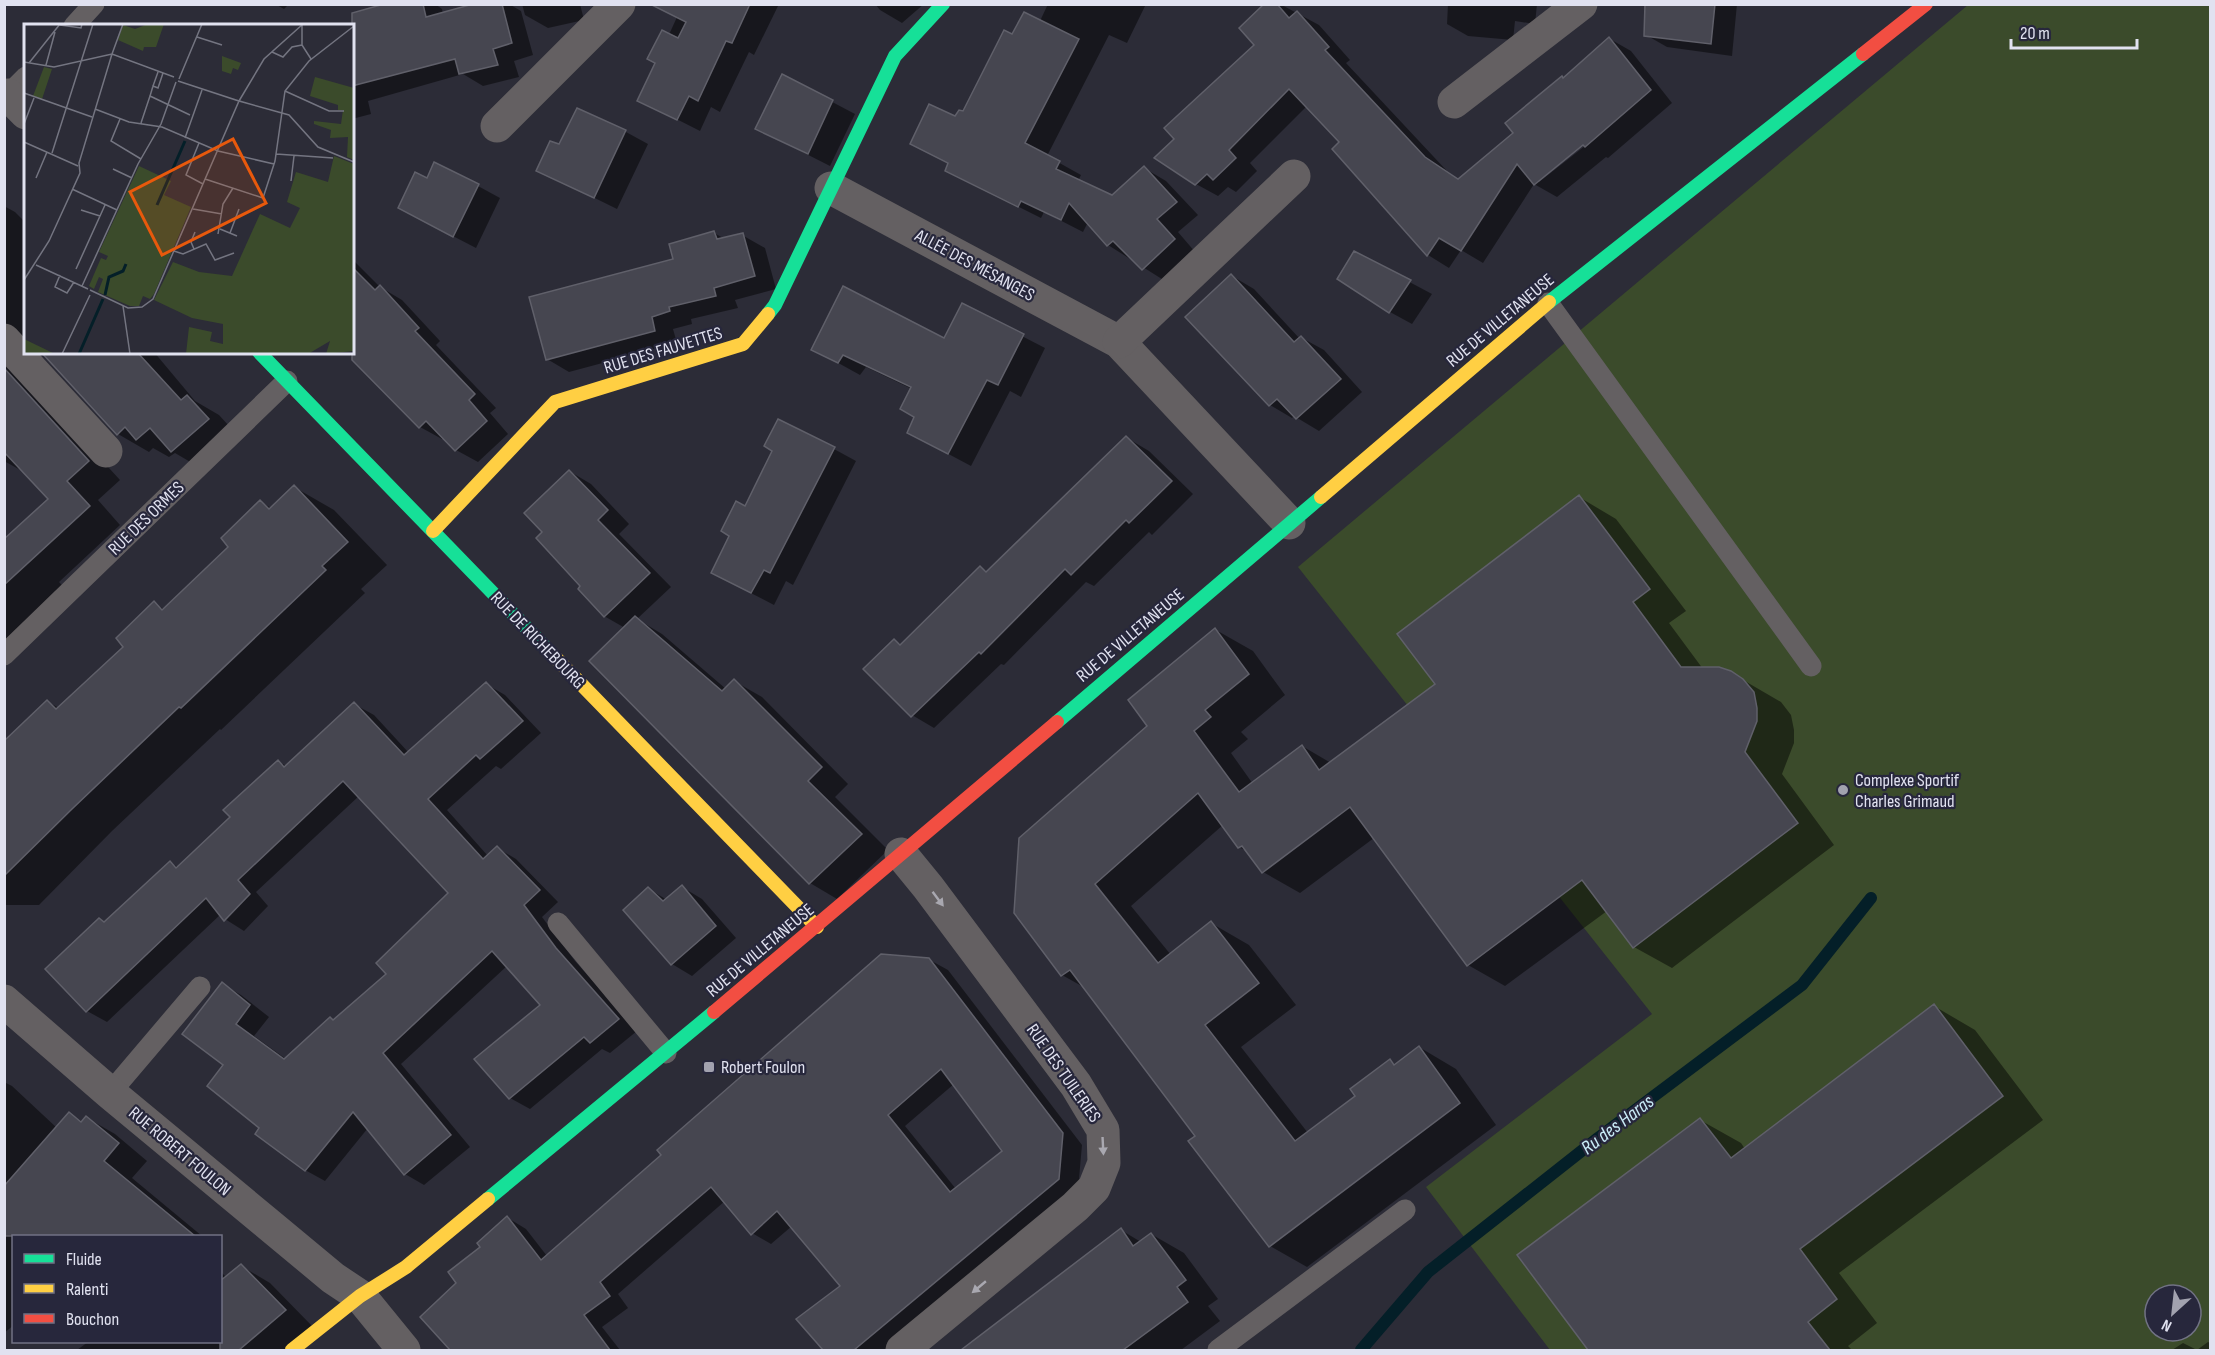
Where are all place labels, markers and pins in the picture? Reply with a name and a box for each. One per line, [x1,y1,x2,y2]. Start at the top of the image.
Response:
place label: Complexe Sportif Charles Grimaud [1855,770,1960,812]
marker: Complexe Sportif Charles Grimaud [1836,783,1850,797]
place label: Robert Foulon [721,1057,805,1078]
marker: Robert Foulon [702,1060,716,1074]

